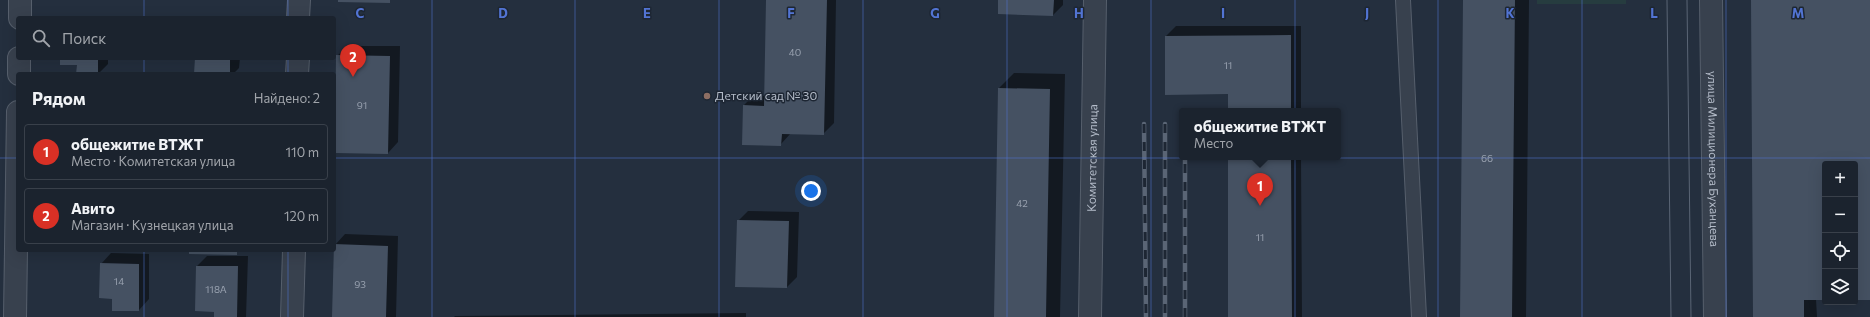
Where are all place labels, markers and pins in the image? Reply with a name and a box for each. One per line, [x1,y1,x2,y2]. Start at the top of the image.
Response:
pin: 2 [340,44,366,77]
place label: Детский сад № 30 [715,88,817,102]
marker: Детский сад № 30 [702,91,712,101]
pin: 1 [1247,173,1273,206]

